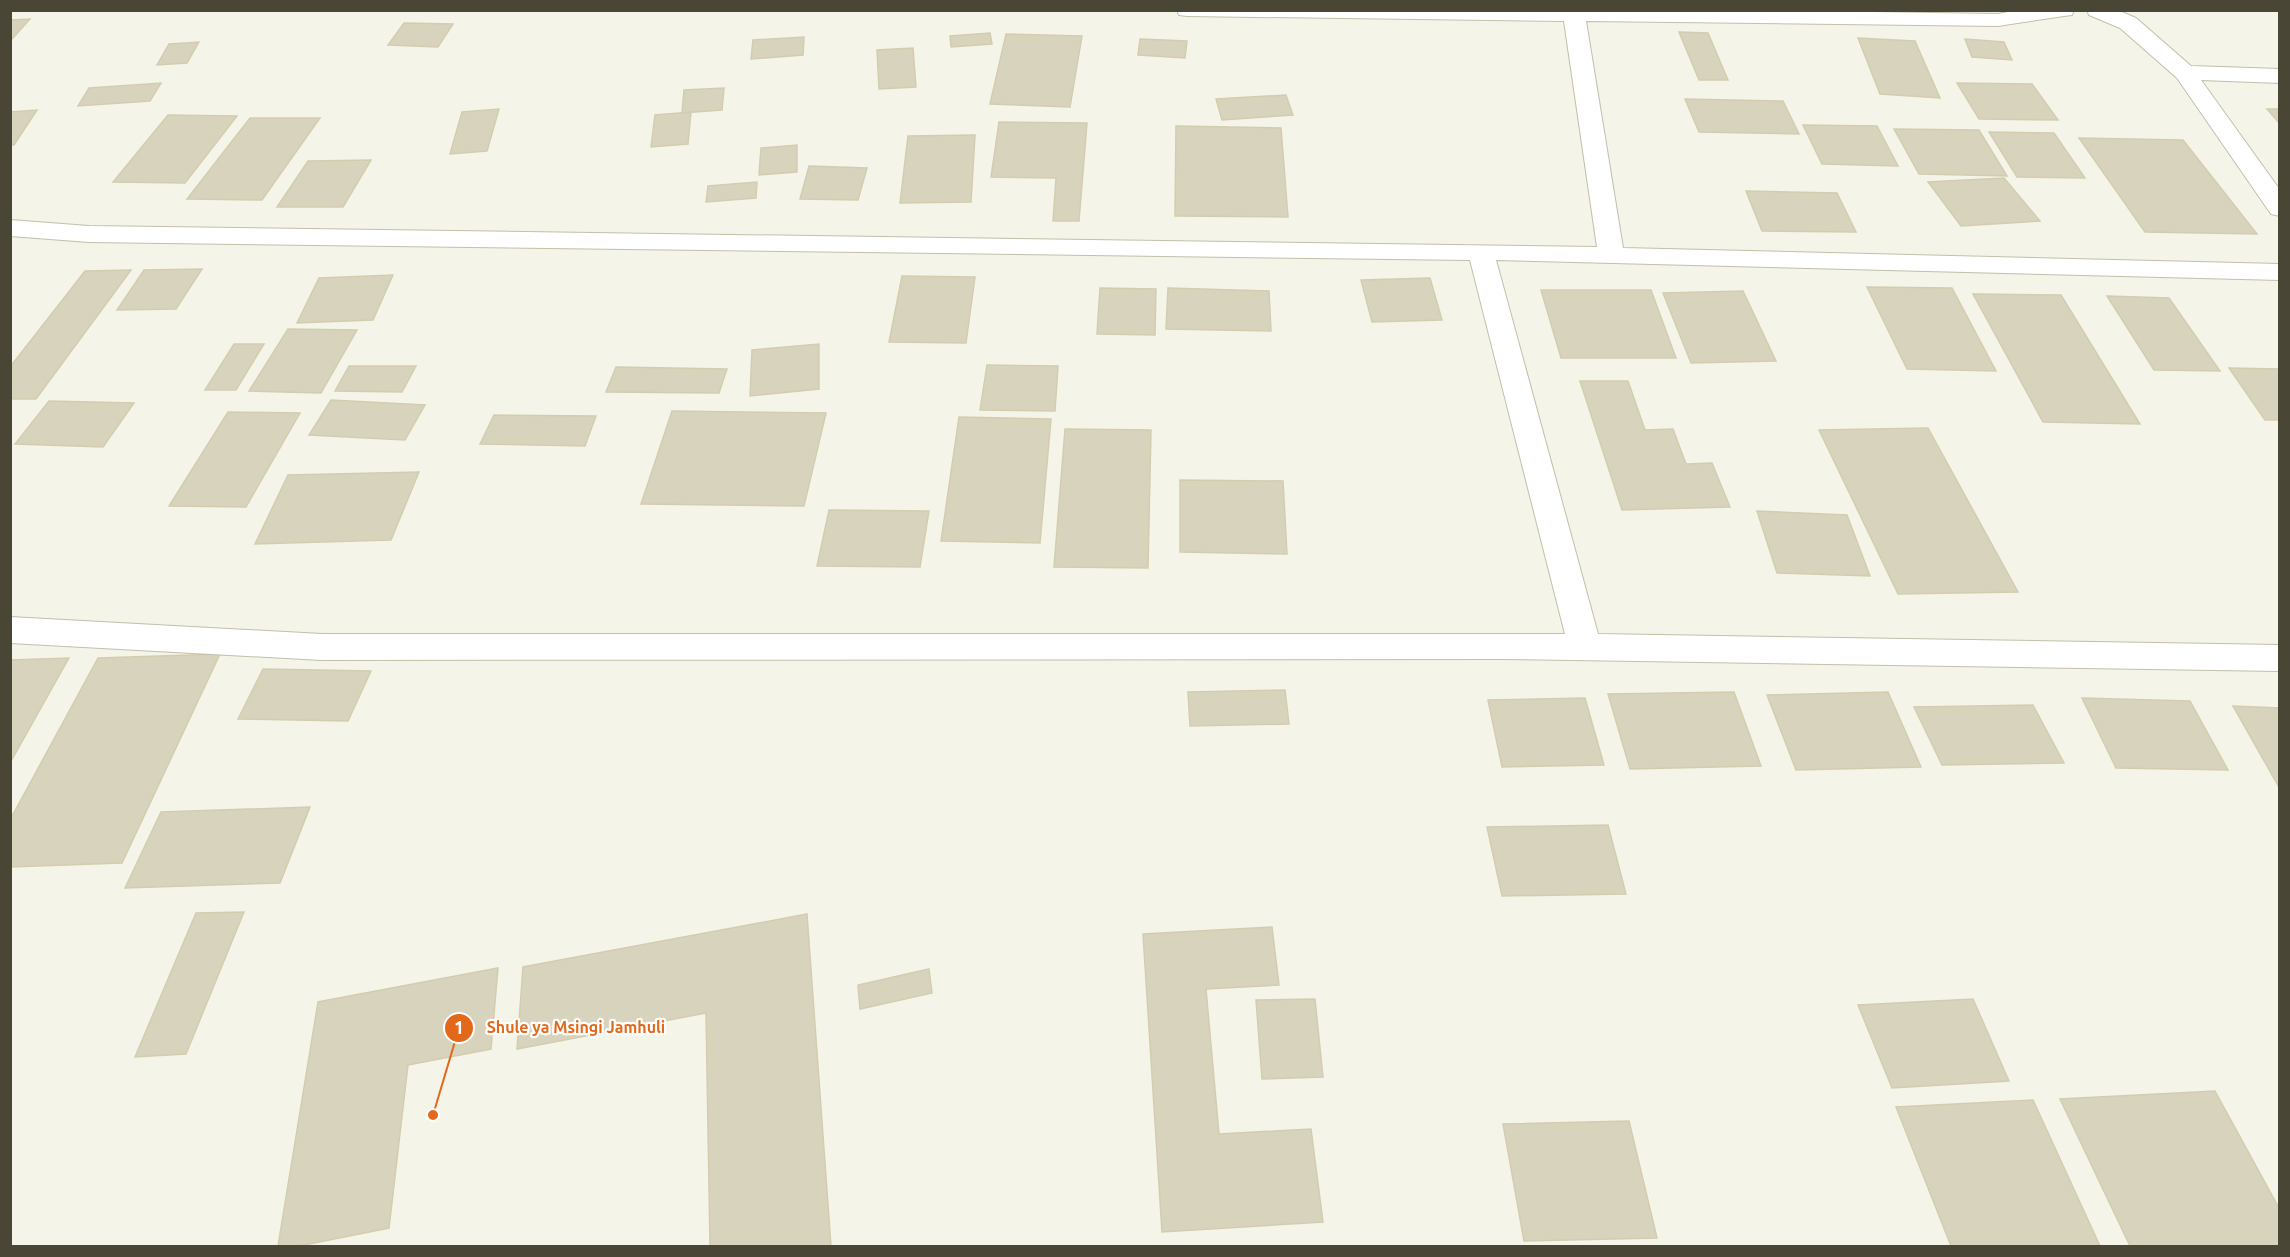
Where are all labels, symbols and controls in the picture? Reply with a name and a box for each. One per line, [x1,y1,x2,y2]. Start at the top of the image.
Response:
callout: Shule ya Msingi Jamhuli [444,1011,677,1045]
text: 1 [454,1017,464,1037]
text: Shule ya Msingi Jamhuli [487,1018,665,1036]

